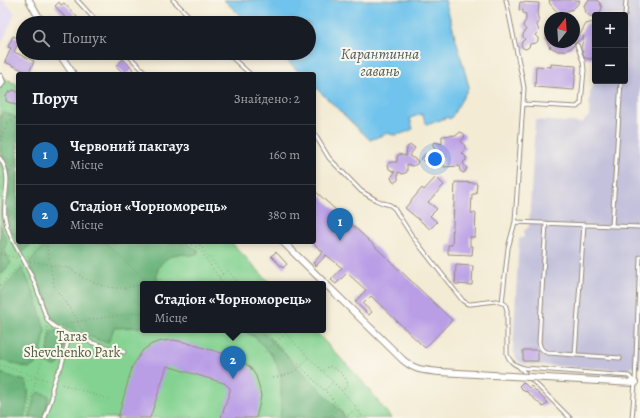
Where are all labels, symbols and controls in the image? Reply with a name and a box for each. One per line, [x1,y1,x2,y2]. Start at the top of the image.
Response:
north arrow [544,12,580,48]
map controls [592,12,628,84]
button: + [592,12,628,48]
search box [16,16,316,60]
icon: search [30,27,52,49]
text: Пошук [62,28,107,48]
water label: Карантинна гавань [341,44,419,81]
button: − [592,48,628,84]
text: Поруч [32,87,78,110]
text: Знайдено: 2 [234,90,300,107]
text: Червоний пакгауз [70,136,189,156]
text: 1 [43,146,47,163]
text: 160 m [269,146,300,163]
your location [425,149,445,169]
text: Місце [70,156,103,173]
text: Стадіон «Чорноморець» [70,196,227,216]
text: 2 [42,206,48,223]
text: 380 m [268,206,300,223]
pin: 1 [327,208,353,241]
text: Місце [70,216,103,233]
popup [140,281,326,333]
text: Стадіон «Чорноморець» [154,289,312,309]
text: Місце [154,309,188,326]
park label: Taras Shevchenko Park [23,327,121,362]
pin: 2 [220,346,246,379]

